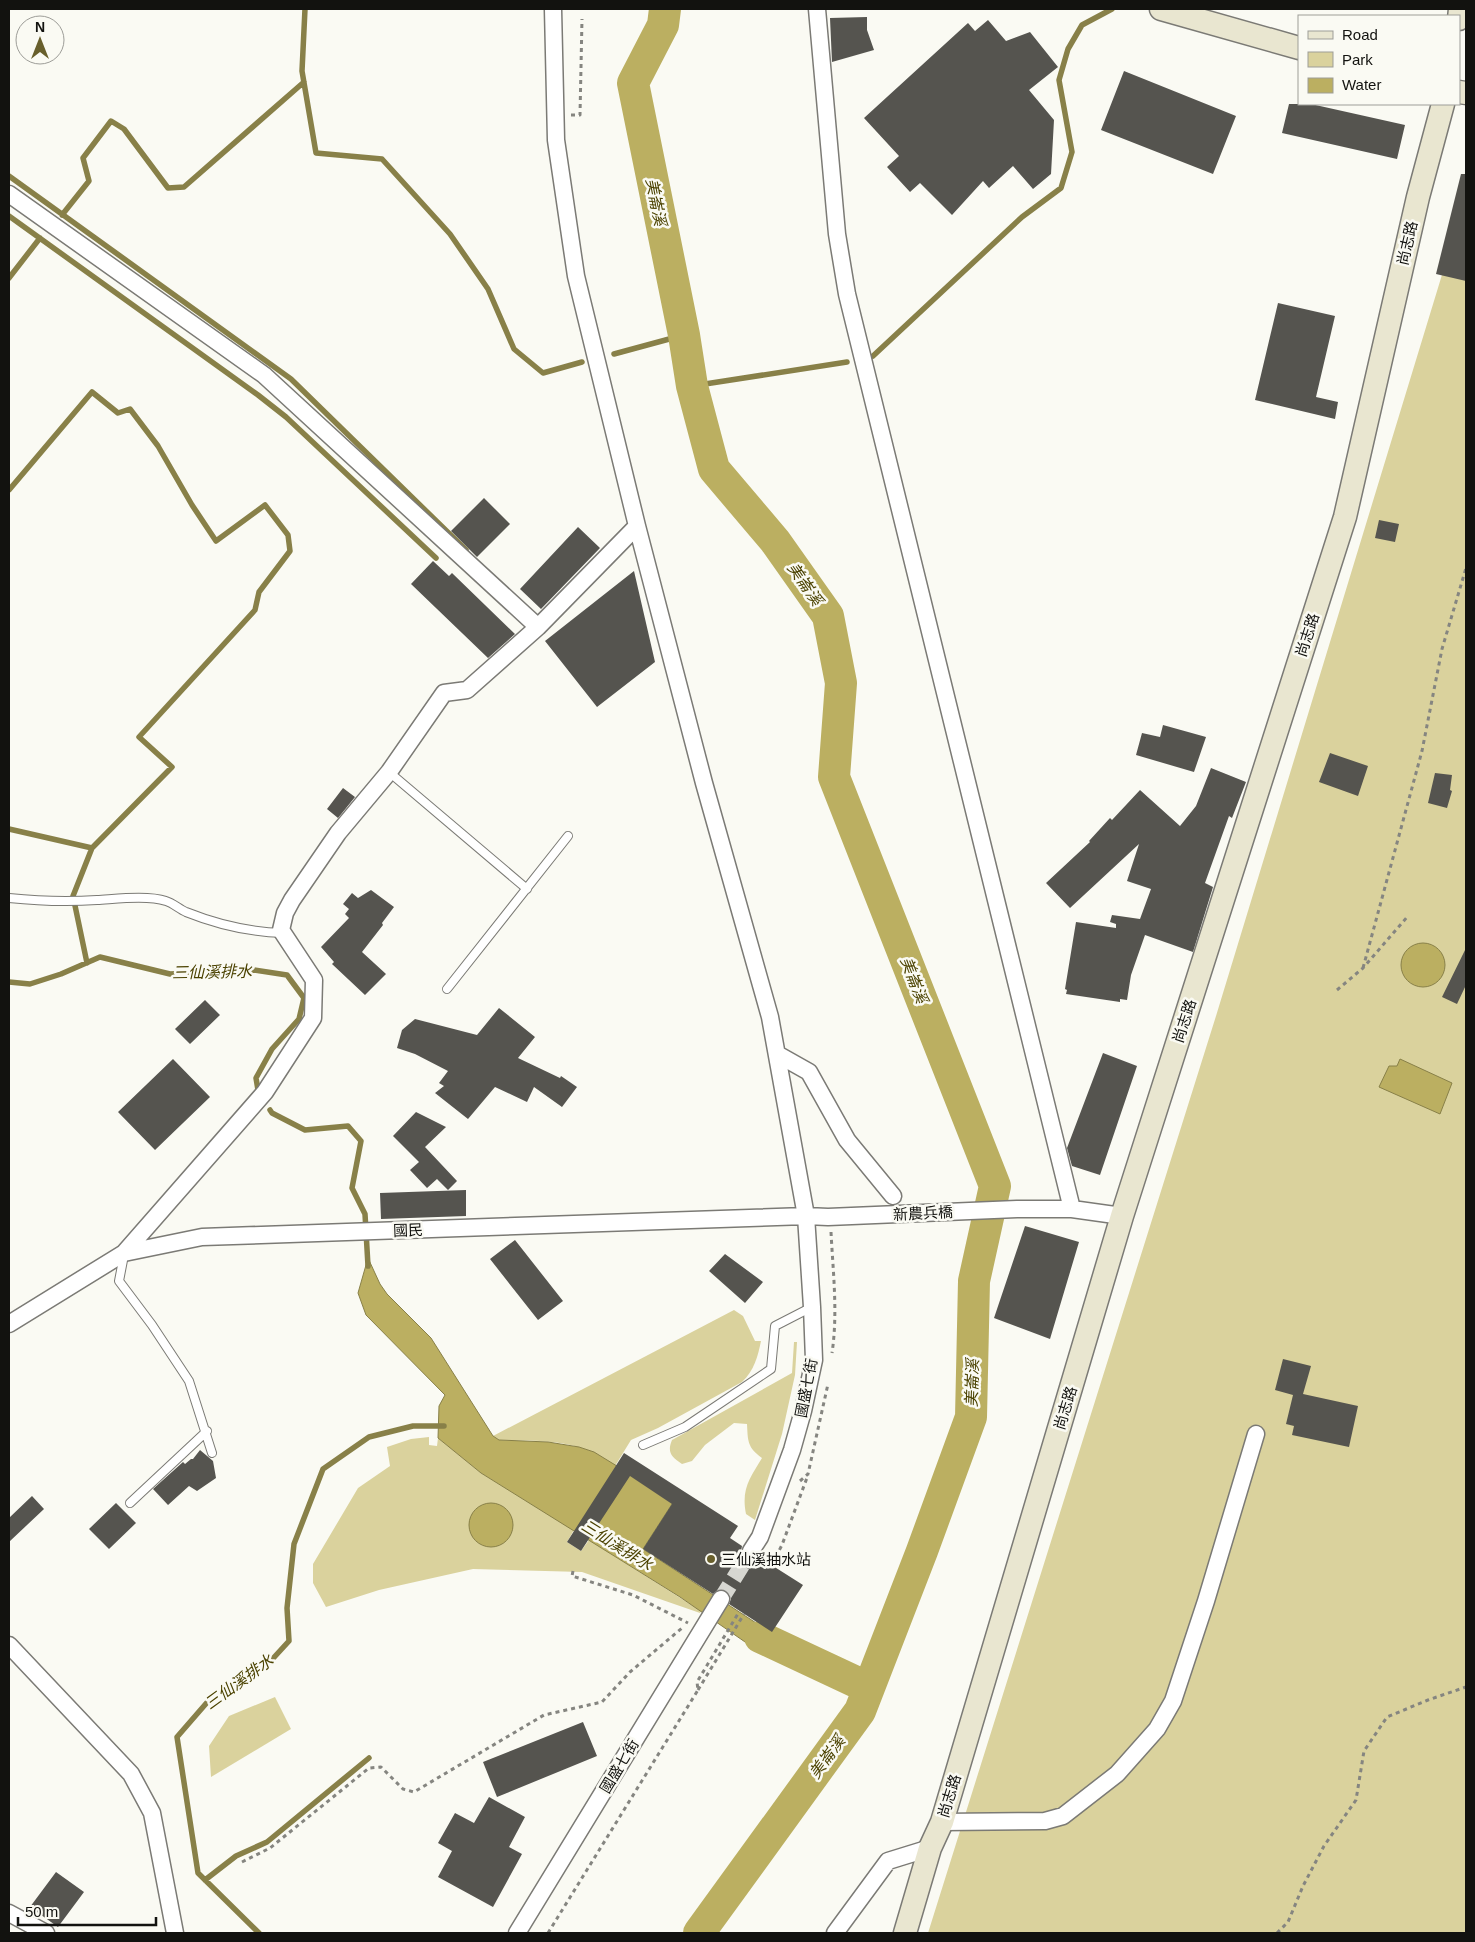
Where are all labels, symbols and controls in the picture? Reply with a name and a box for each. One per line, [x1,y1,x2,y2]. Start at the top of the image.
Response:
north arrow [15,15,65,65]
legend [1298,15,1460,105]
text: N [35,19,45,35]
text: Road [1342,26,1378,43]
text: Park [1342,51,1373,68]
text: Water [1342,76,1381,93]
water label: 美崙溪 [643,177,669,229]
street label: 尚志路 [1394,219,1420,267]
water label: 美崙溪 [784,559,827,610]
street label: 尚志路 [1292,611,1322,659]
water label: 美崙溪 [897,955,931,1007]
water label: 三仙溪排水 [172,963,253,981]
street label: 尚志路 [1169,997,1199,1045]
street label: 新農兵橋 [893,1203,953,1223]
street label: 國民 [393,1221,423,1239]
street label: 國盛七街 [792,1357,820,1419]
water label: 美崙溪 [963,1357,981,1407]
street label: 尚志路 [1050,1384,1080,1432]
water label: 三仙溪排水 [579,1517,656,1574]
place label: 三仙溪抽水站 [721,1551,811,1568]
marker: 三仙溪抽水站 [705,1553,717,1565]
water label: 三仙溪排水 [202,1651,277,1712]
water label: 美崙溪 [806,1731,849,1781]
street label: 國盛七街 [596,1736,642,1796]
street label: 尚志路 [934,1772,964,1820]
scale bar [18,1894,155,1926]
text: 50 m [25,1903,58,1920]

